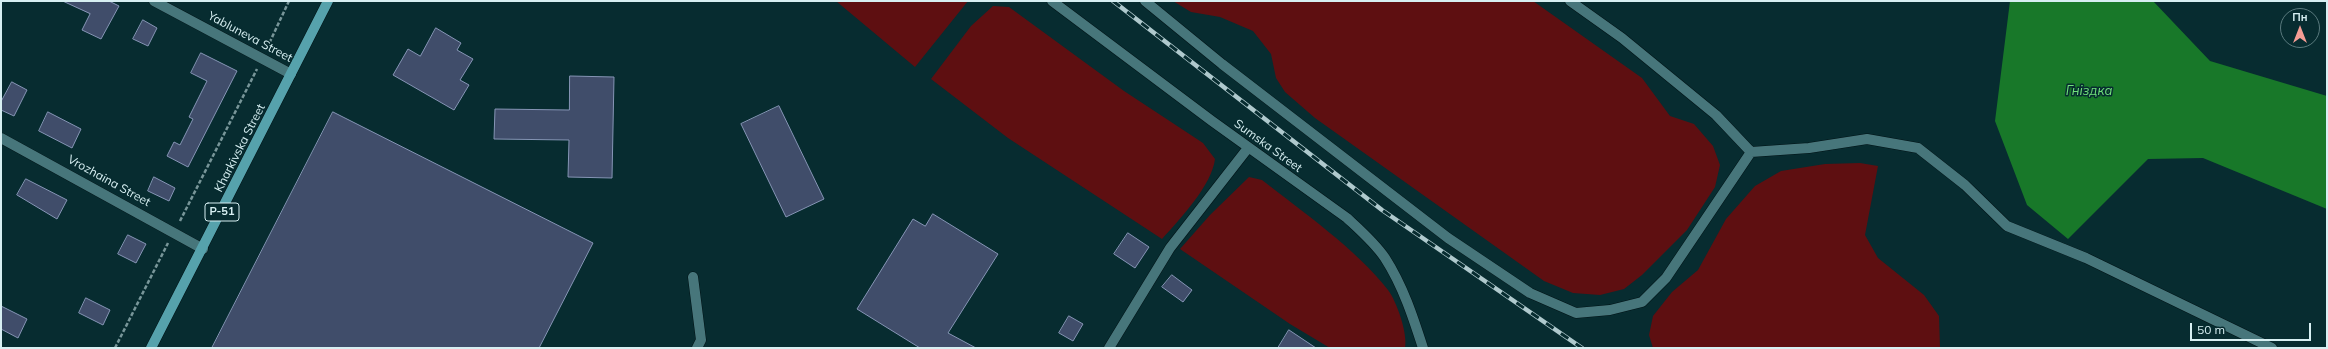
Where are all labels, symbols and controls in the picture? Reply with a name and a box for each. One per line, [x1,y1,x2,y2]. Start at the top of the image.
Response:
north arrow [2280,8,2320,48]
street label: Yabluneva Street [205,9,295,65]
text: Пн [2292,10,2308,24]
water label: Гніздка [2066,83,2112,99]
street label: Kharkivska Street [212,101,268,195]
street label: Sumska Street [1231,117,1305,175]
street label: Vrozhaina Street [65,152,153,210]
road number: Р-51 [205,203,239,221]
scale bar [2192,315,2313,341]
text: 50 m [2197,322,2225,337]

